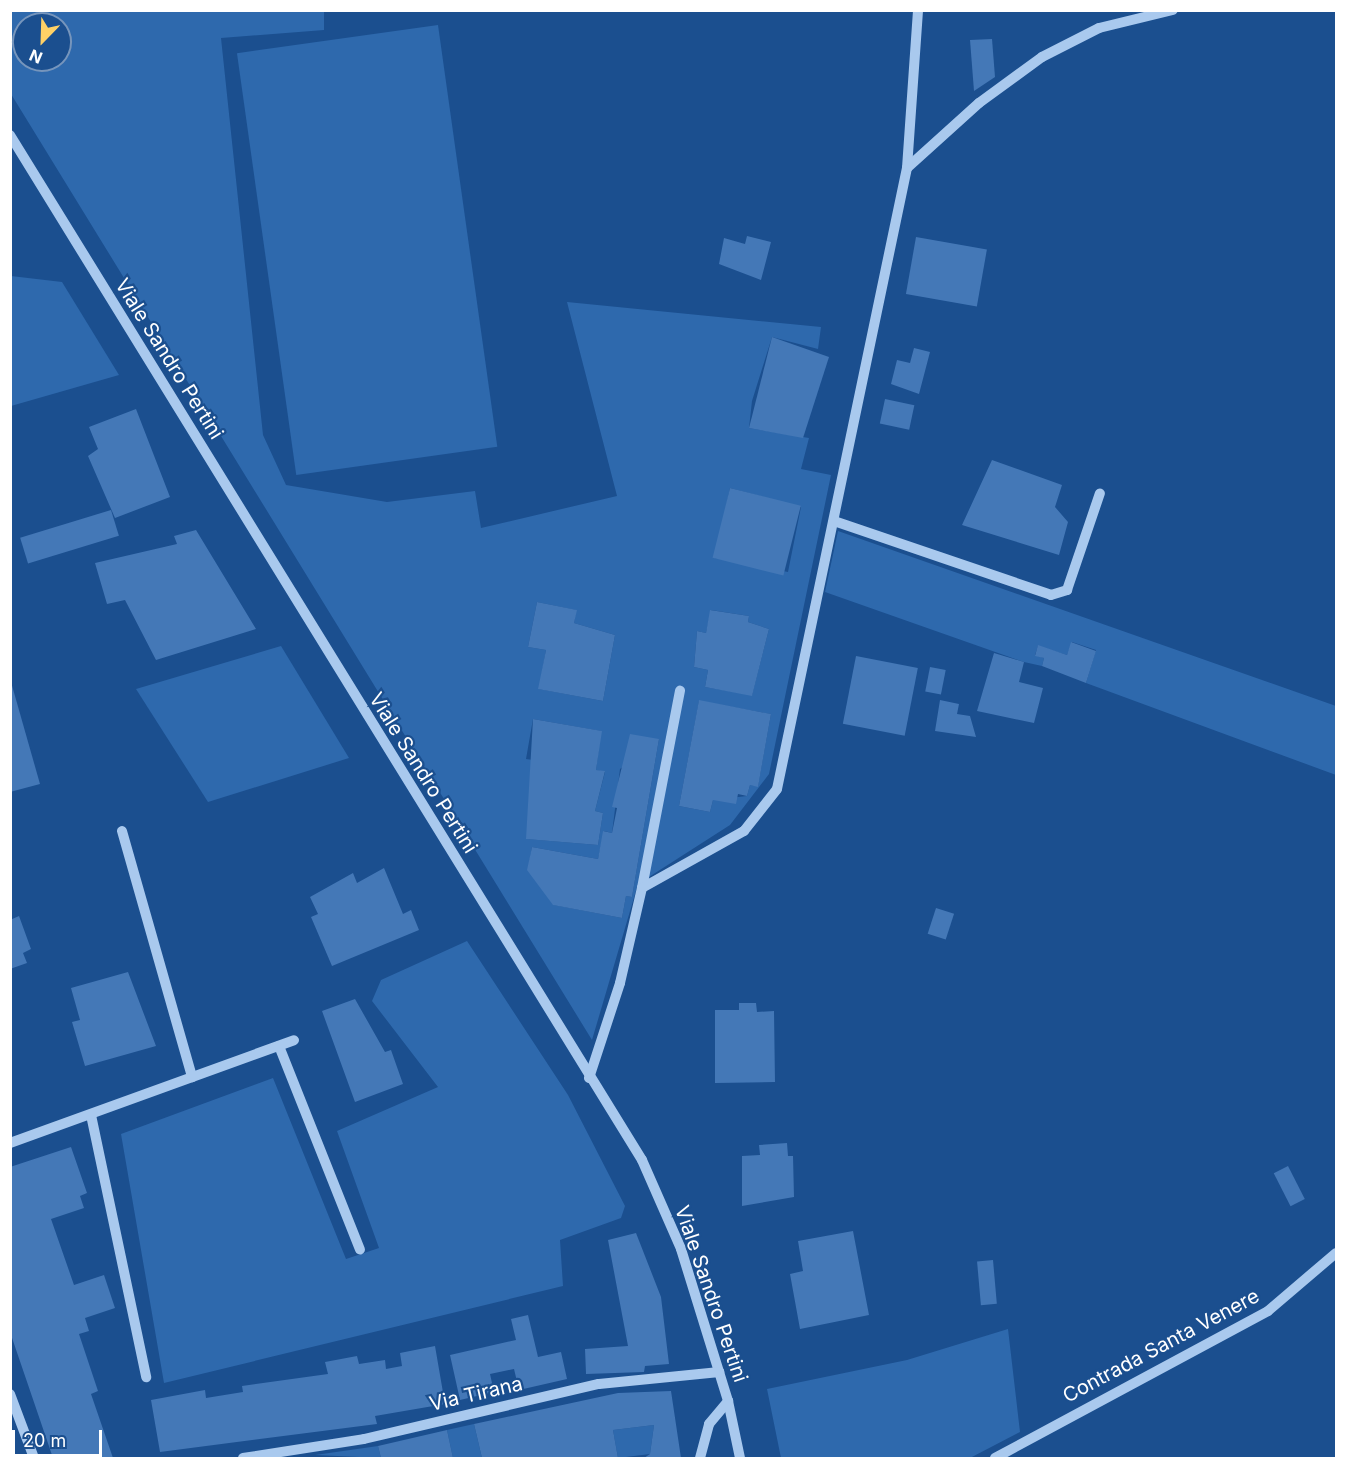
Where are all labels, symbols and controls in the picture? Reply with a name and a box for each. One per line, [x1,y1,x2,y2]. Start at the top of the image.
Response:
north arrow [12,12,72,72]
text: N [26,45,45,68]
street label: Viale Sandro Pertini [110,274,228,444]
street label: Viale Sandro Pertini [364,688,482,858]
street label: Viale Sandro Pertini [670,1203,752,1385]
street label: Contrada Santa Venere [1059,1284,1263,1408]
street label: Via Tirana [427,1372,525,1416]
scale bar [15,1418,105,1456]
text: 20 m [23,1430,66,1451]

